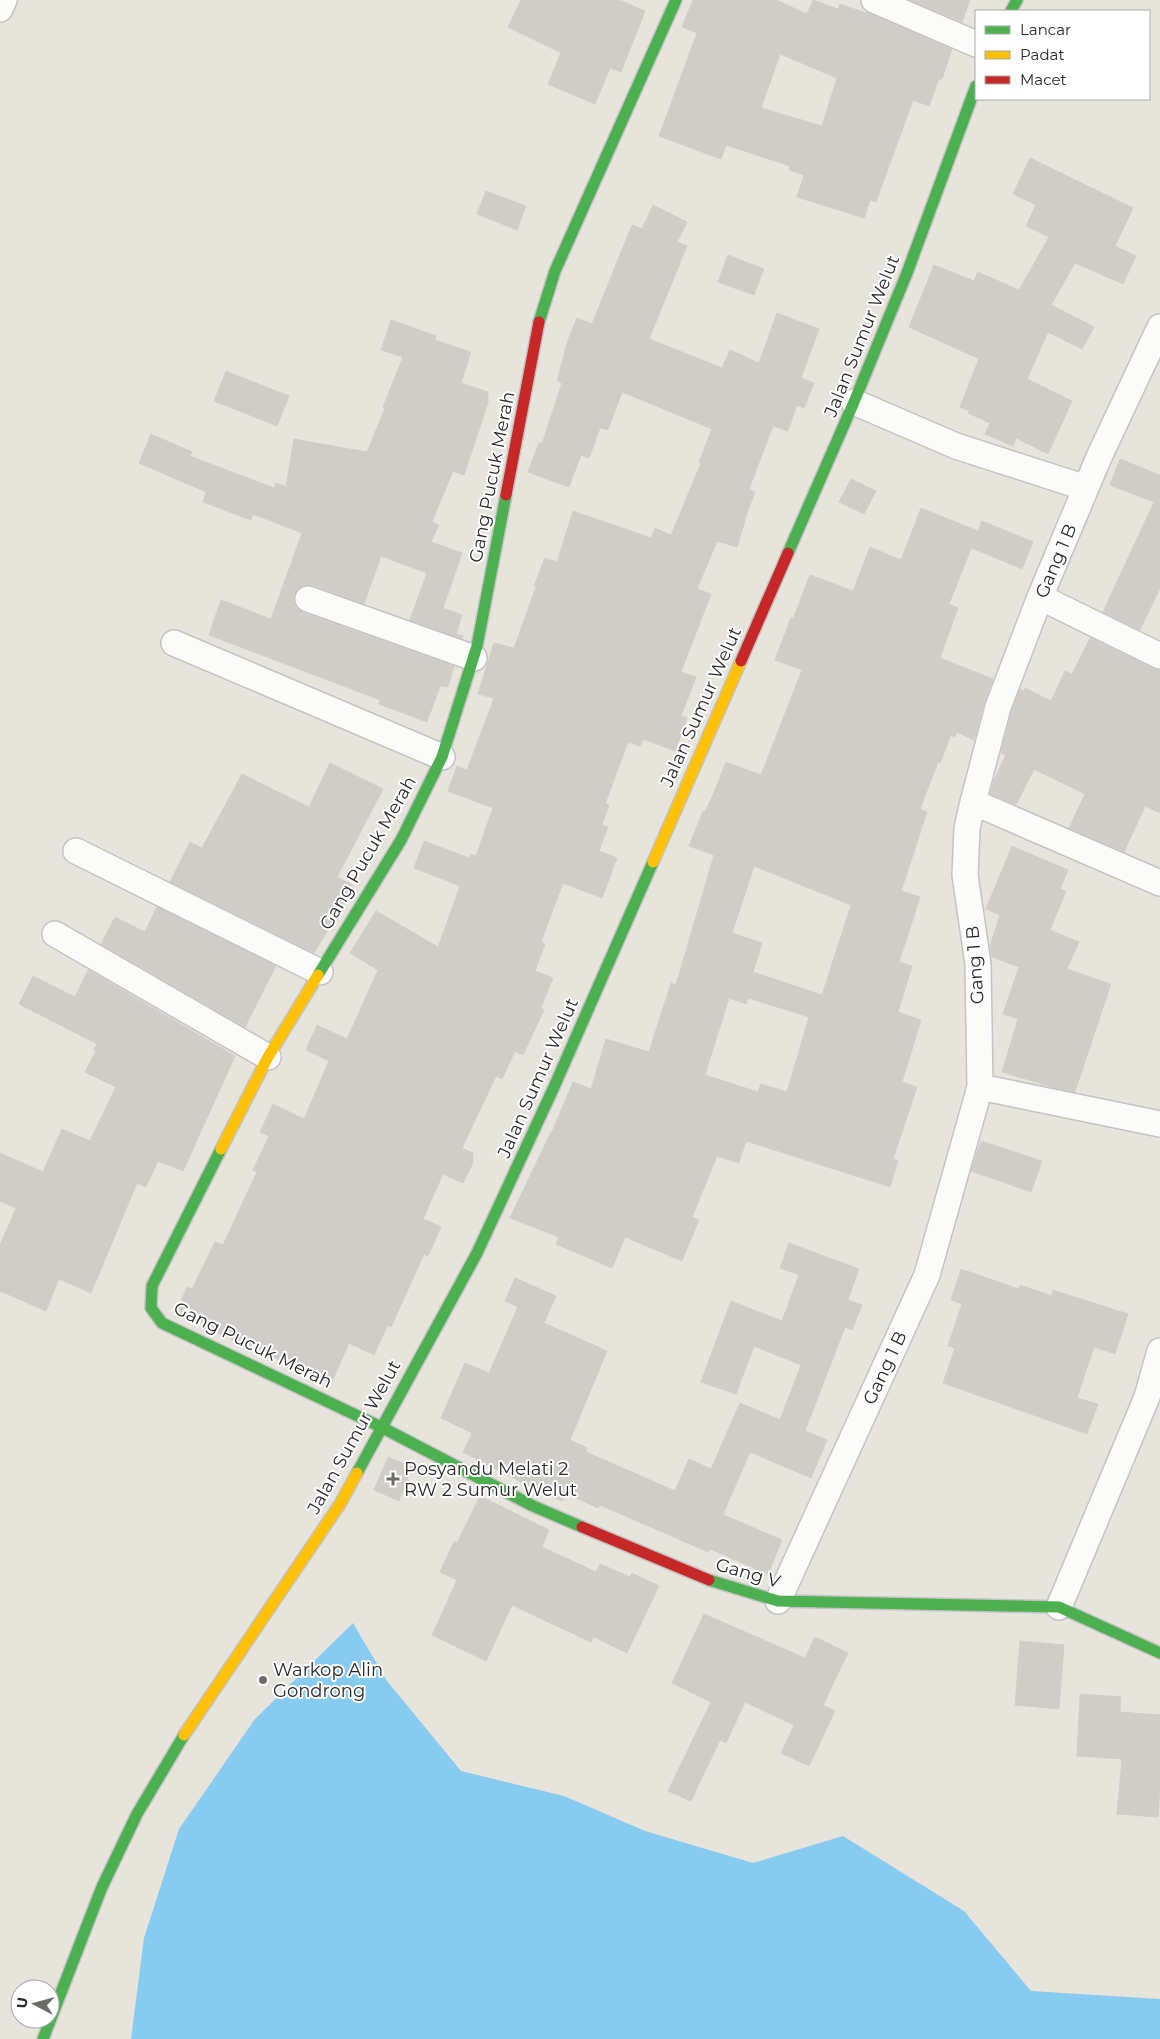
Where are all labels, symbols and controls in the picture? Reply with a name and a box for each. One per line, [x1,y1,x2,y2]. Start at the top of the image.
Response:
legend [975,10,1150,100]
text: Lancar [1020,20,1071,39]
text: Padat [1020,45,1065,64]
text: Macet [1020,70,1067,89]
street label: Jalan Sumur Welut [819,252,904,421]
street label: Gang Pucuk Merah [465,390,519,564]
street label: Gang 1 B [1031,521,1081,601]
street label: Jalan Sumur Welut [655,624,746,791]
street label: Gang Pucuk Merah [315,772,421,934]
street label: Gang 1 B [961,925,989,1005]
street label: Jalan Sumur Welut [492,995,583,1162]
street label: Gang Pucuk Merah [170,1297,336,1393]
street label: Gang 1 B [858,1328,912,1408]
street label: Jalan Sumur Welut [302,1356,405,1519]
place label: Posyandu Melati 2 RW 2 Sumur Welut [404,1458,577,1501]
marker: Posyandu Melati 2 RW 2 Sumur Welut [386,1472,400,1486]
street label: Gang V [713,1553,783,1593]
place label: Warkop Alin Gondrong [273,1659,383,1702]
marker: Warkop Alin Gondrong [257,1674,269,1686]
north arrow [10,1979,60,2029]
text: U [13,1996,32,2009]

